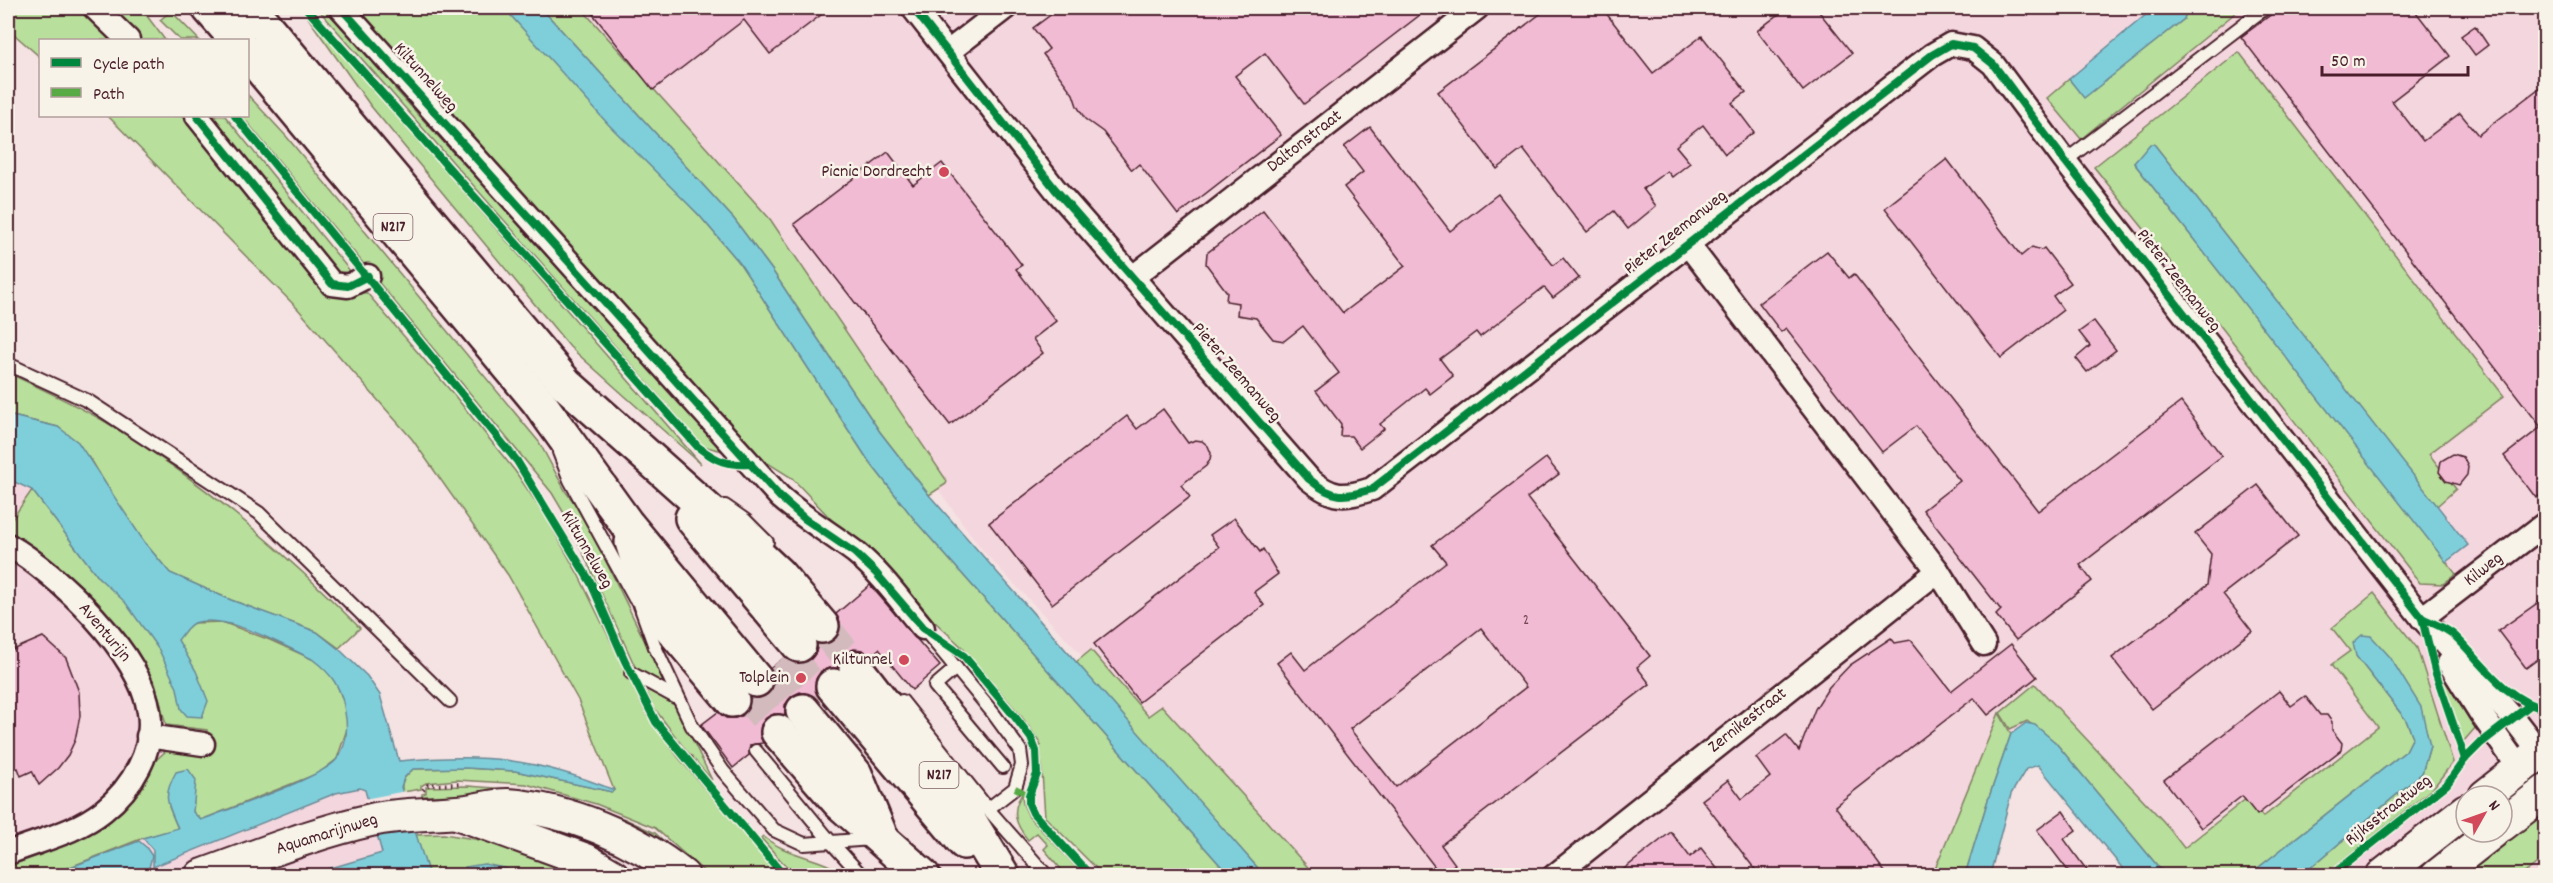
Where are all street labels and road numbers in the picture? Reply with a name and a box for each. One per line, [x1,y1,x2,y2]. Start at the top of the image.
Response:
street label: Kiltunnelweg [387,37,463,119]
street label: Daltonstraat [1262,104,1348,179]
street label: Pieter Zeemanweg [1619,185,1733,281]
road number: N217 [374,214,412,240]
street label: Pieter Zeemanweg [2130,224,2226,338]
street label: Pieter Zeemanweg [1186,318,1287,428]
street label: Kiltunnelweg [554,506,619,594]
street label: Kilweg [2459,547,2509,593]
street label: Aventurijn [72,598,136,668]
street label: Zernikestraat [1703,682,1793,760]
road number: N217 [920,762,958,788]
street label: Rijksstraatweg [2341,769,2438,853]
street label: Aquamarijnweg [273,808,381,862]

